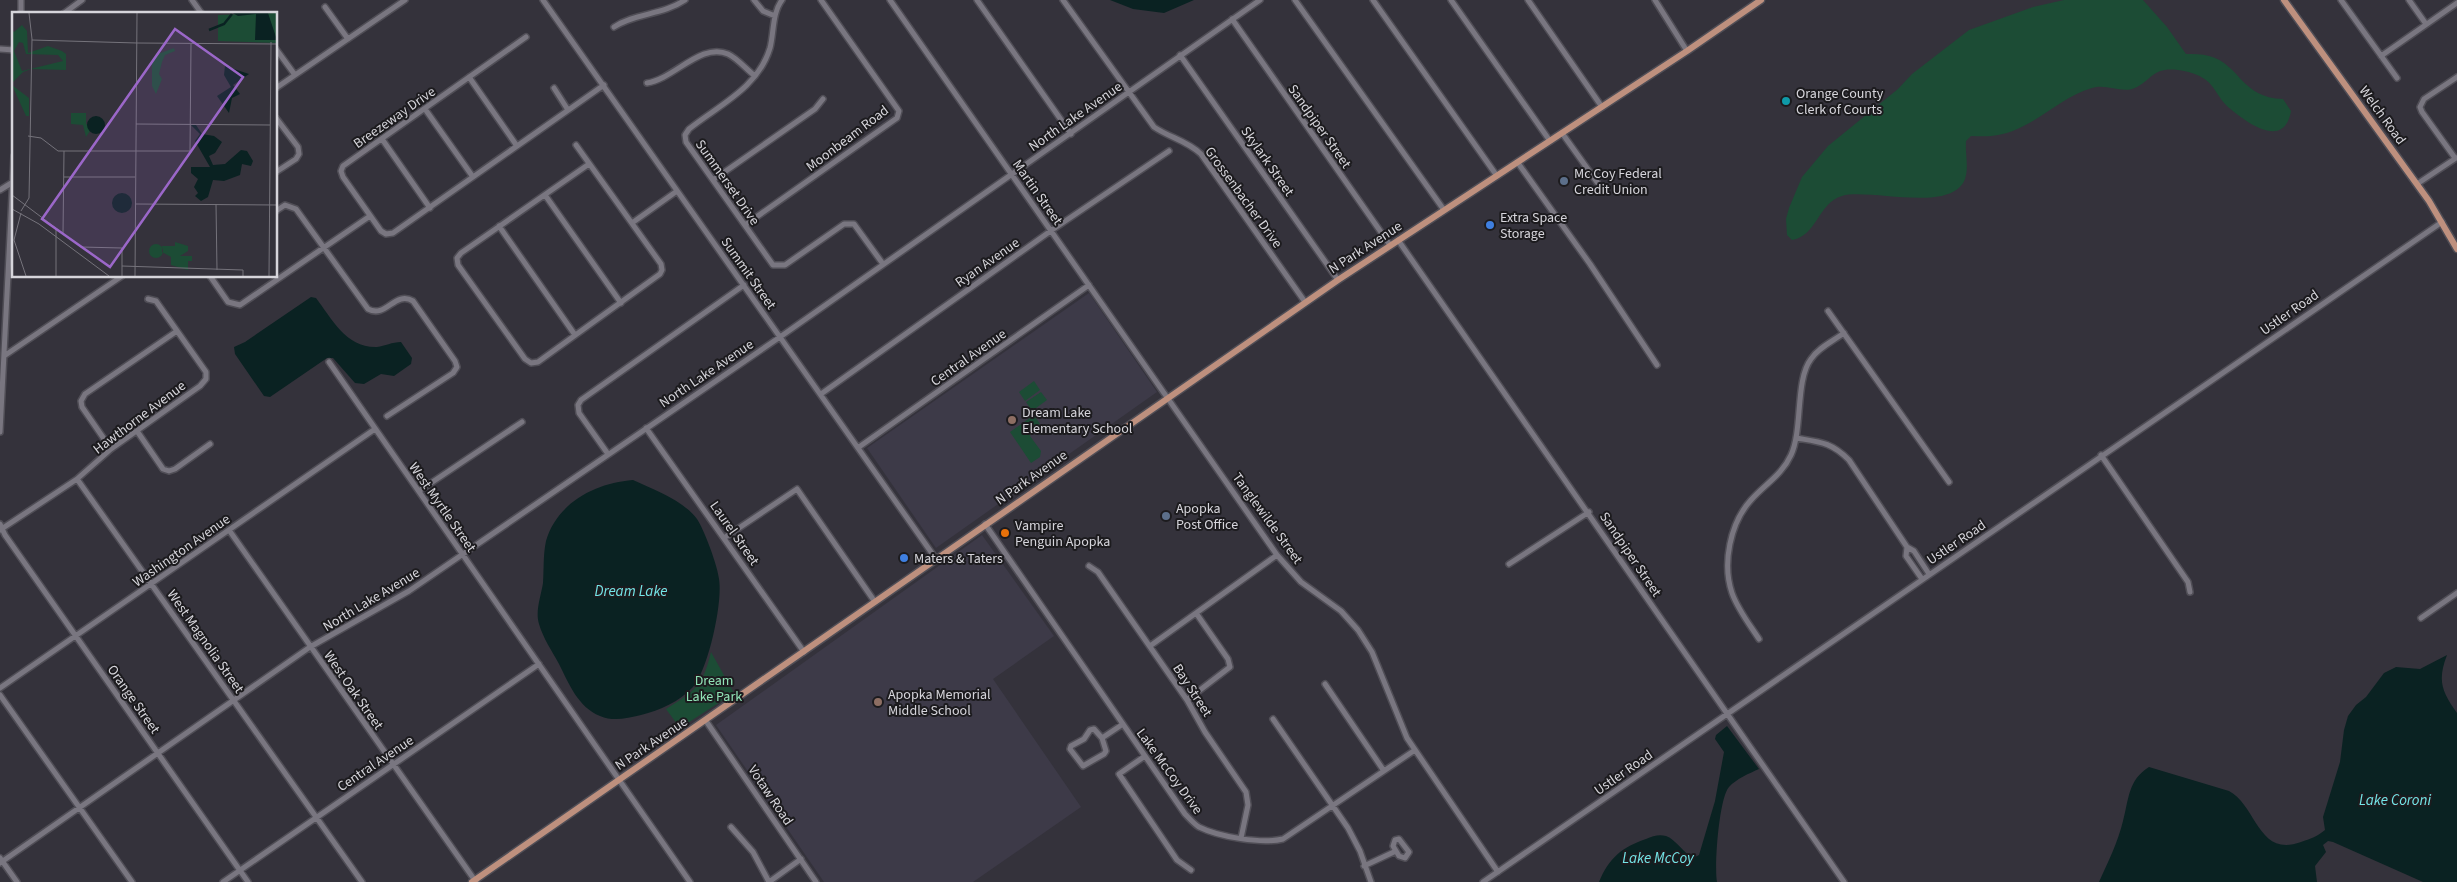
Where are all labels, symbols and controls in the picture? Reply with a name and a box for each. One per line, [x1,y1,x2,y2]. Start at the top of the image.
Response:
inset map [12,12,278,278]
street label: North Lake Avenue [1025,77,1126,157]
street label: Sandpiper Street [1283,80,1356,173]
street label: Breezeway Drive [349,82,440,154]
street label: Welch Road [2354,82,2410,149]
place label: Orange County Clerk of Courts [1796,84,1884,120]
marker: Orange County Clerk of Courts [1780,95,1792,107]
street label: Moonbeam Road [802,101,893,177]
street label: Skylark Street [1236,123,1299,201]
street label: Summerset Drive [690,136,764,230]
street label: Grossenbacher Drive [1200,143,1287,252]
street label: Martin Street [1007,156,1067,230]
place label: Mc Coy Federal Credit Union [1574,164,1662,200]
marker: Mc Coy Federal Credit Union [1558,175,1570,187]
place label: Extra Space Storage [1500,208,1567,244]
street label: N Park Avenue [1325,217,1406,279]
marker: Extra Space Storage [1484,219,1496,231]
street label: Summit Street [716,233,781,314]
street label: Ryan Avenue [951,233,1024,292]
street label: Ustler Road [2256,285,2323,340]
street label: Central Avenue [927,324,1011,391]
street label: North Lake Avenue [655,335,758,413]
street label: Hawthorne Avenue [89,376,190,459]
place label: Dream Lake Elementary School [1022,403,1133,439]
marker: Dream Lake Elementary School [1006,414,1018,426]
street label: N Park Avenue [991,446,1072,510]
street label: West Myrtle Street [404,459,481,557]
street label: Tanglewilde Street [1227,469,1307,569]
street label: Laurel Street [705,497,764,570]
place label: Apopka Post Office [1176,499,1238,535]
street label: Sandpiper Street [1594,508,1666,601]
street label: Washington Avenue [129,510,235,592]
marker: Apopka Post Office [1160,510,1172,522]
place label: Vampire Penguin Apopka [1015,516,1110,552]
street label: Ustler Road [1923,516,1990,570]
marker: Vampire Penguin Apopka [999,527,1011,539]
place label: Maters & Taters [914,549,1003,569]
marker: Maters & Taters [898,552,910,564]
street label: North Lake Avenue [319,563,424,637]
water label: Dream Lake [595,581,667,602]
street label: West Magnolia Street [162,586,249,698]
street label: West Oak Street [319,647,388,734]
street label: Bay Street [1168,660,1217,721]
street label: Orange Street [102,661,165,738]
park label: Dream Lake Park [686,671,742,707]
place label: Apopka Memorial Middle School [888,685,991,721]
marker: Apopka Memorial Middle School [872,696,884,708]
street label: N Park Avenue [611,712,692,776]
street label: Lake McCoy Drive [1131,724,1207,819]
street label: Central Avenue [333,731,418,797]
street label: Ustler Road [1590,745,1657,800]
street label: Votaw Road [743,761,798,830]
water label: Lake Coroni [2359,790,2431,811]
water label: Lake McCoy [1622,848,1695,869]

